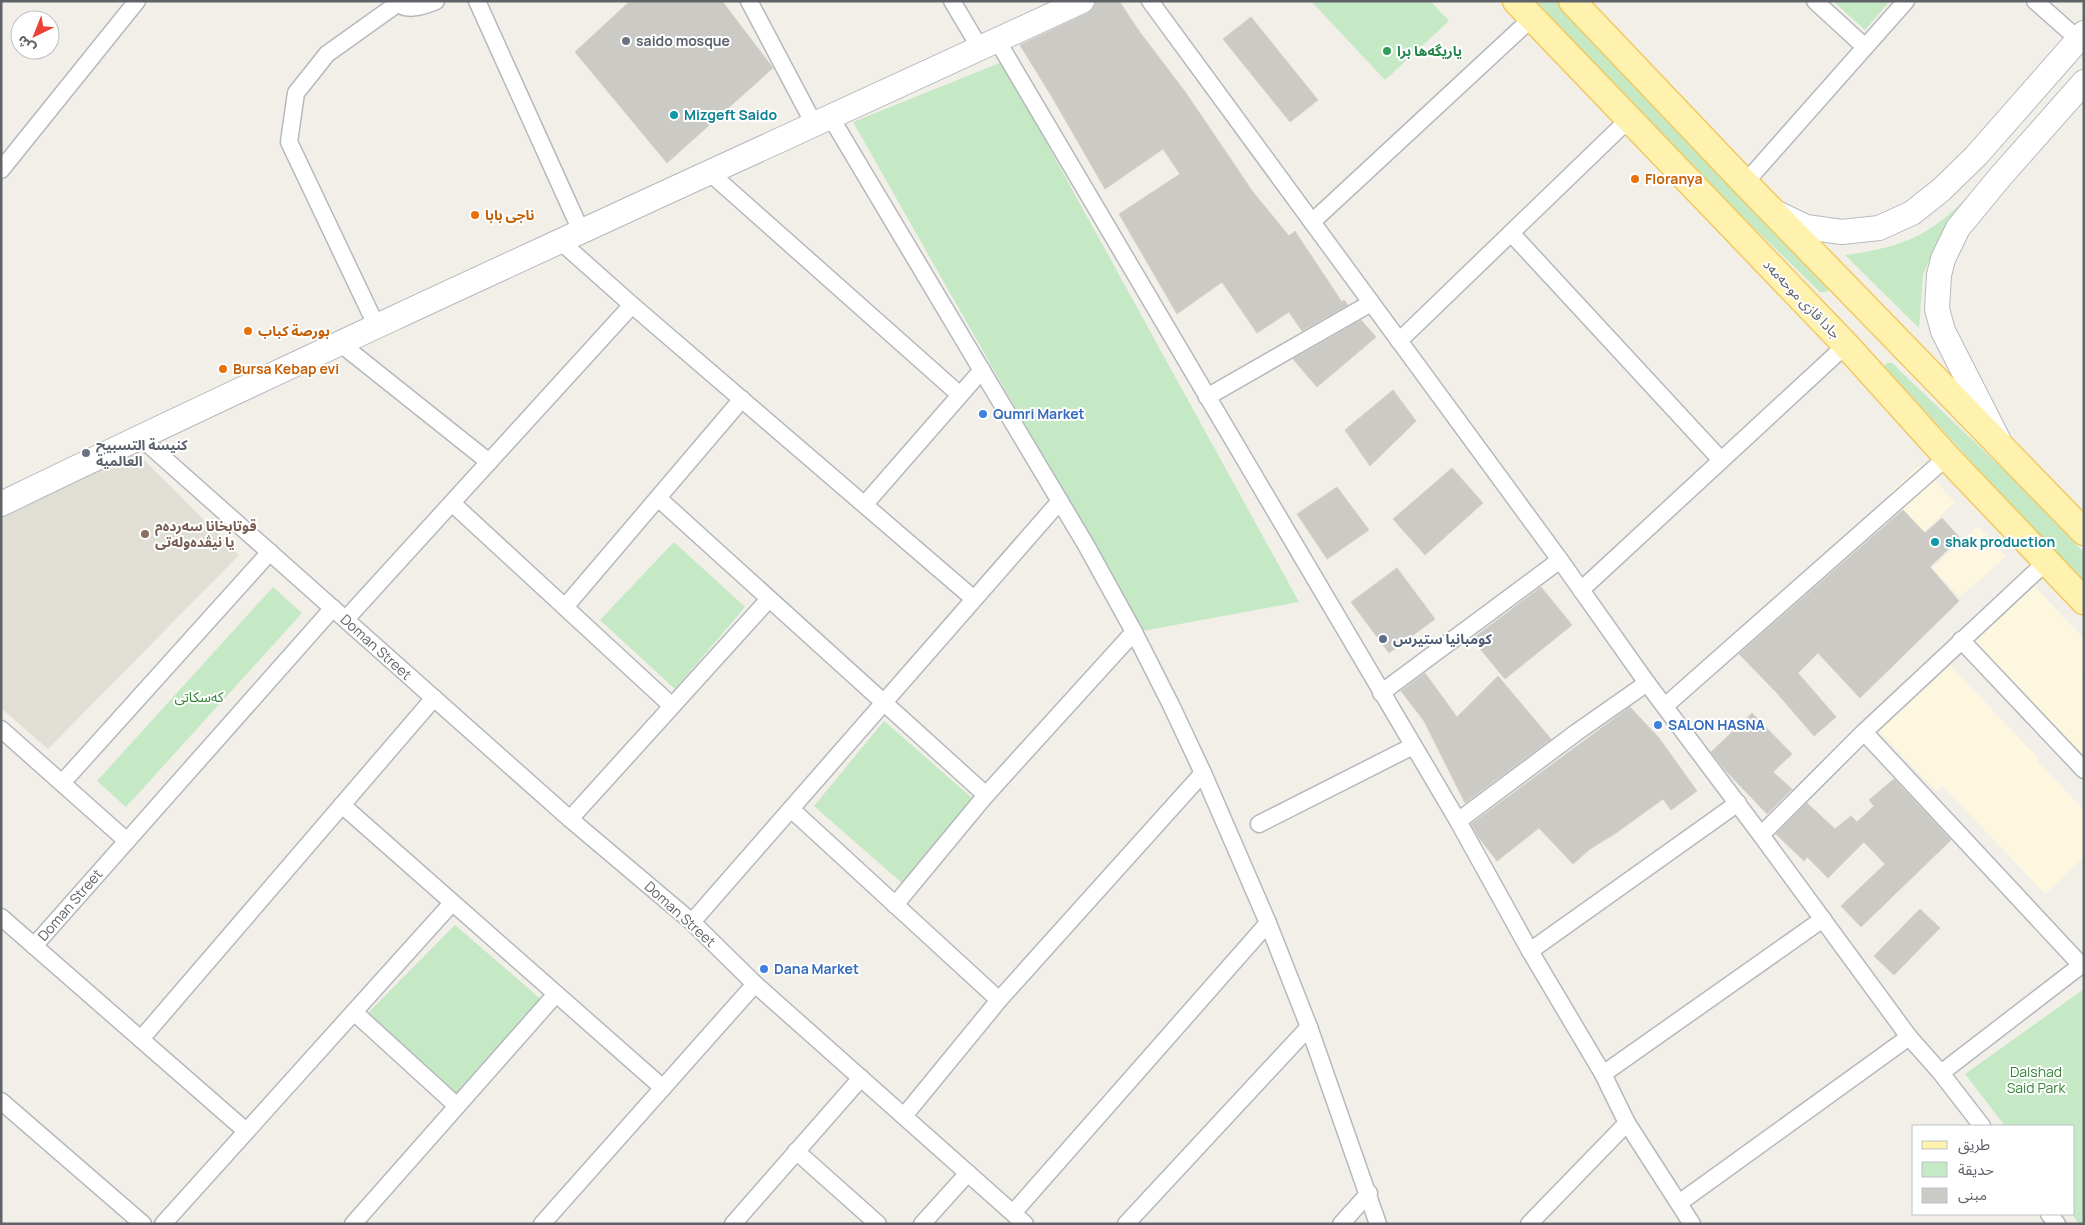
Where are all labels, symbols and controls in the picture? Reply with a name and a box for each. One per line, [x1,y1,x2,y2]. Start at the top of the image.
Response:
north arrow [10,10,60,60]
text: ش [12,31,39,58]
place label: saido mosque [636,31,730,50]
marker: saido mosque [620,35,632,47]
place label: یاریگەها برا [1397,41,1462,60]
marker: یاریگەها برا [1381,45,1393,57]
place label: Mizgeft Saido [684,105,777,124]
marker: Mizgeft Saido [668,109,680,121]
place label: Floranya [1645,169,1702,188]
marker: Floranya [1629,173,1641,185]
place label: ناجى بابا [485,205,534,224]
marker: ناجى بابا [469,209,481,221]
street label: جادا قازی موحەمەد [1759,255,1845,343]
place label: بورصة كباب [258,321,330,340]
marker: بورصة كباب [242,325,254,337]
place label: Bursa Kebap evi [233,359,339,378]
marker: Bursa Kebap evi [217,363,229,375]
place label: Qumri Market [993,404,1085,423]
marker: Qumri Market [977,408,989,420]
place label: كنيسة التسبيح العالمية [96,435,188,470]
marker: كنيسة التسبيح العالمية [80,447,92,459]
place label: قوتابخانا سەردەم یا نیڤدەولەتی [155,516,257,551]
marker: قوتابخانا سەردەم یا نیڤدەولەتی [139,528,151,540]
place label: shak production [1945,532,2055,551]
marker: shak production [1929,536,1941,548]
street label: Doman Street [337,610,416,684]
place label: كومبانيا ستيرس [1393,629,1493,648]
marker: كومبانيا ستيرس [1377,633,1389,645]
park label: کەسکاتی [174,687,224,706]
place label: SALON HASNA [1668,715,1766,734]
marker: SALON HASNA [1652,719,1664,731]
street label: Doman Street [33,864,106,945]
street label: Doman Street [641,877,720,951]
place label: Dana Market [774,959,859,978]
marker: Dana Market [758,963,770,975]
park label: Dalshad Said Park [2007,1062,2066,1097]
legend [1912,1125,2075,1215]
text: طريق [1958,1134,1990,1155]
text: حديقة [1958,1159,1994,1180]
text: مبنى [1958,1184,1987,1205]

